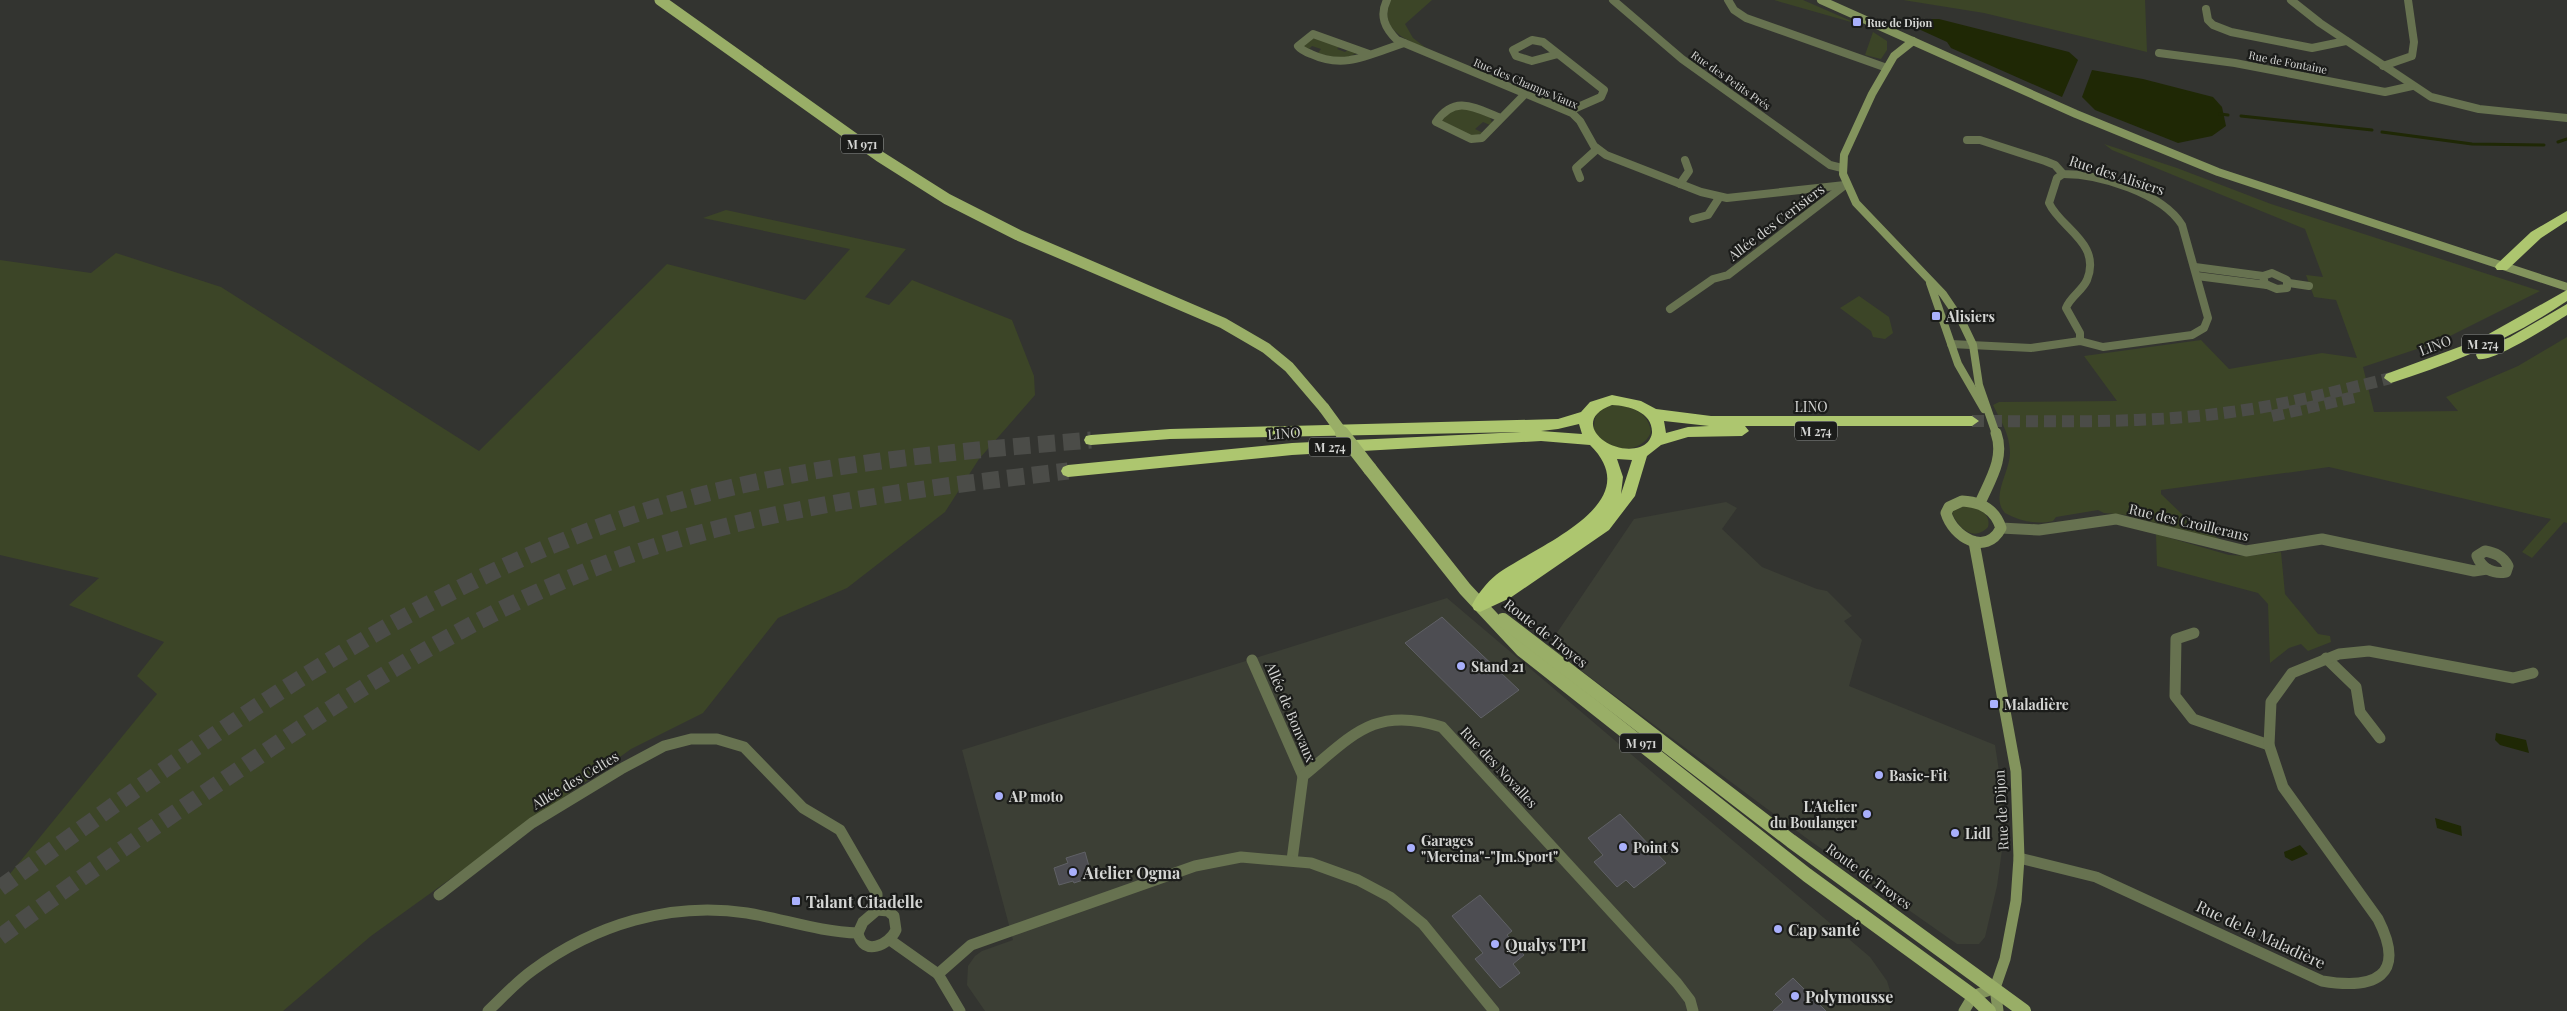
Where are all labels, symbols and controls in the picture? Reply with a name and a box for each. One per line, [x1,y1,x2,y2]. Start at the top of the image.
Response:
place label: Rue de Dijon [1867,15,1933,30]
marker: Rue de Dijon [1851,16,1863,28]
street label: Rue des Petits Prés [1688,47,1774,113]
street label: Rue de Fontaine [2247,47,2329,77]
street label: Rue des Champs Viaux [1472,54,1581,112]
road number: M 971 [841,134,883,154]
street label: Rue des Alisiers [2067,151,2167,199]
street label: Allée des Cerisiers [1723,179,1828,265]
place label: Alisiers [1945,307,1995,326]
marker: Alisiers [1930,310,1942,322]
street label: LINO [2416,330,2454,360]
road number: M 274 [2462,334,2504,354]
street label: LINO [1794,397,1828,416]
street label: LINO [1267,422,1301,444]
road number: M 274 [1795,422,1837,441]
road number: M 274 [1309,438,1351,457]
street label: Rue des Croillerans [2127,499,2251,545]
street label: Route de Troyes [1500,594,1592,672]
place label: Stand 21 [1471,657,1524,676]
street label: Allée de Bonvaux [1261,658,1321,766]
marker: Stand 21 [1455,660,1467,672]
place label: Maladière [2004,695,2069,714]
marker: Maladière [1988,698,2000,710]
street label: Rue des Novalles [1456,722,1542,812]
road number: M 971 [1620,734,1662,752]
street label: Allée des Celtes [527,747,622,814]
place label: Basic-Fit [1889,766,1948,785]
marker: Basic-Fit [1873,769,1885,781]
street label: Rue de Dijon [1989,769,2013,851]
place label: AP moto [1008,787,1063,806]
marker: AP moto [993,790,1005,802]
place label: L'Atelier du Boulanger [1770,797,1857,832]
marker: L'Atelier du Boulanger [1861,808,1873,820]
place label: Lidl [1965,824,1991,843]
marker: Lidl [1949,827,1961,839]
place label: Garages "Mereina"-"Jm.Sport" [1421,831,1558,866]
place label: Point S [1633,838,1679,857]
street label: Route de Troyes [1822,839,1916,913]
marker: Point S [1617,841,1629,853]
marker: Garages "Mereina"-"Jm.Sport" [1405,842,1417,854]
place label: Atelier Ogma [1082,862,1181,883]
marker: Atelier Ogma [1067,866,1079,878]
place label: Talant Citadelle [806,891,923,912]
marker: Talant Citadelle [790,895,802,907]
street label: Rue de la Maladière [2193,895,2329,973]
place label: Cap santé [1788,919,1860,940]
marker: Cap santé [1772,923,1784,935]
place label: Qualys TPI [1505,934,1586,955]
marker: Qualys TPI [1489,938,1501,950]
place label: Polymousse [1805,986,1893,1007]
marker: Polymousse [1789,990,1801,1002]

